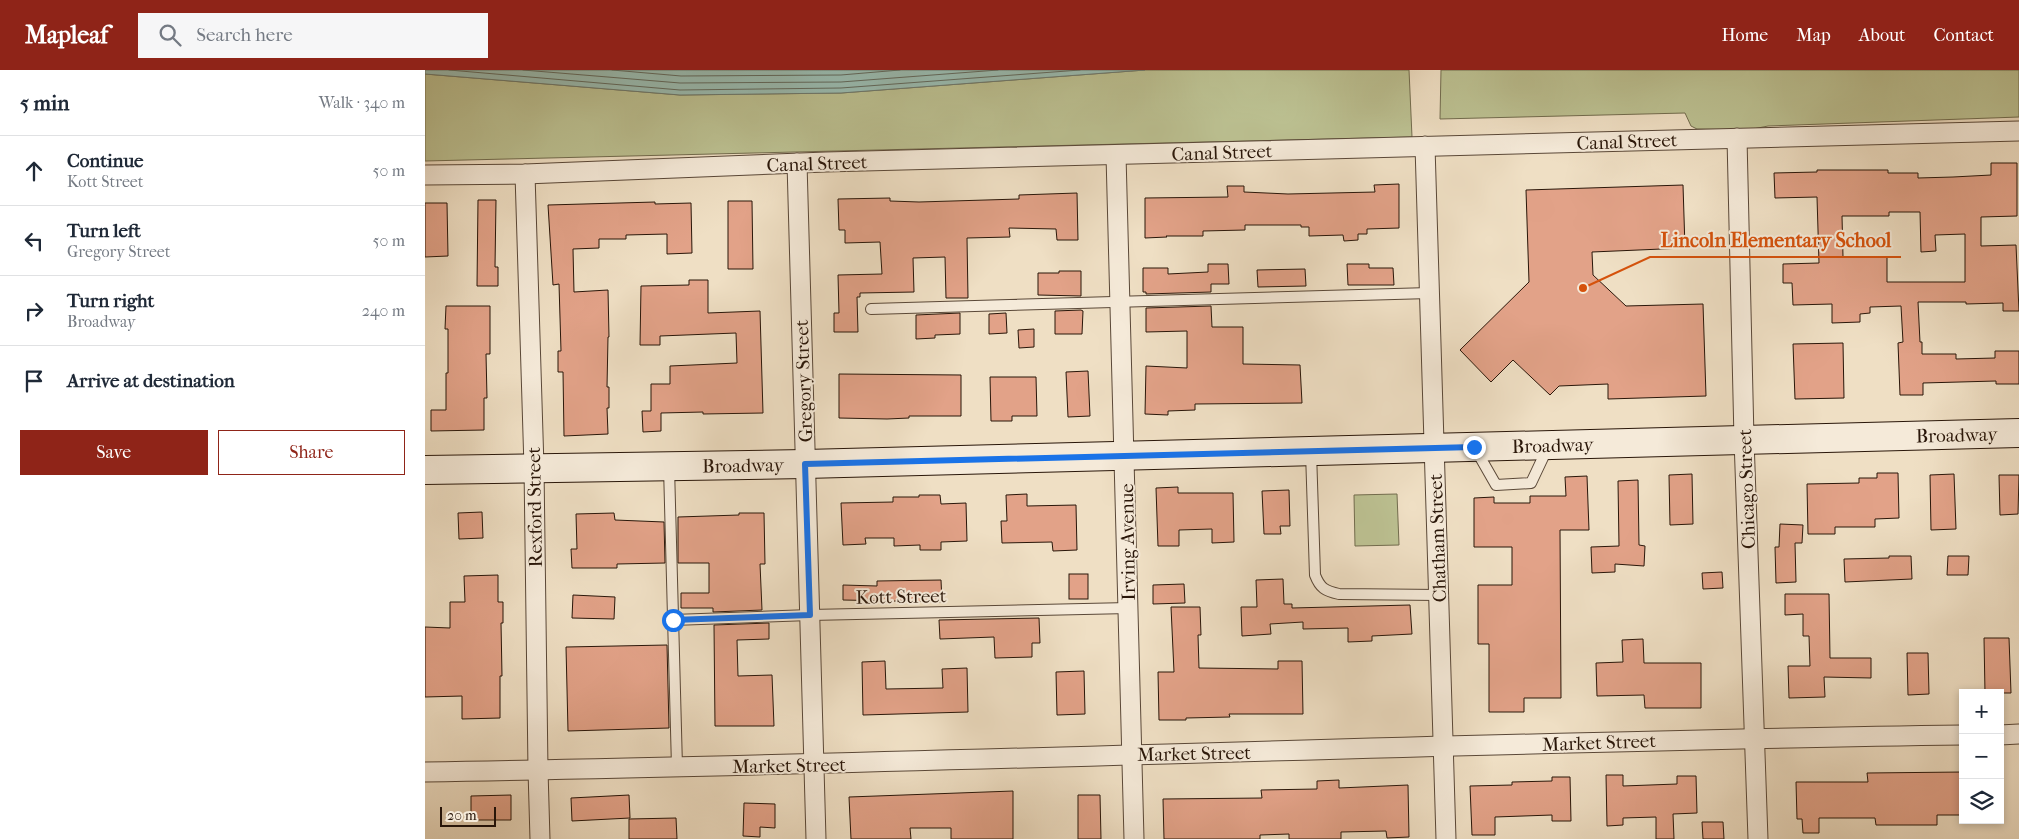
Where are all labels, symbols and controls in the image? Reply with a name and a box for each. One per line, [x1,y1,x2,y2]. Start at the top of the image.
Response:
search box [138,13,488,58]
text: Mapleaf [25,21,108,49]
icon: search [156,21,184,49]
text: Search here [196,24,293,46]
text: Home [1721,25,1768,46]
text: Map [1796,25,1831,46]
text: About [1859,25,1905,46]
text: Contact [1933,25,1994,46]
text: 5 min [20,91,69,115]
text: Walk · 340 m [319,93,405,112]
street label: Canal Street [1576,129,1678,155]
street label: Canal Street [1171,140,1273,166]
text: Continue [67,150,143,172]
street label: Canal Street [766,151,868,177]
icon: ahead [20,157,48,185]
text: 50 m [373,161,405,180]
text: Kott Street [67,172,143,191]
text: Turn left [67,220,141,242]
callout: Lincoln Elementary School [1650,222,1901,257]
icon: left [20,227,48,255]
text: Lincoln Elementary School [1661,229,1892,252]
text: 50 m [373,231,405,250]
text: Gregory Street [67,242,170,261]
text: Turn right [67,290,154,312]
icon: right [20,297,48,325]
text: 240 m [362,301,405,320]
text: Broadway [67,312,136,331]
street label: Gregory Street [791,319,817,443]
icon: arrive [20,367,48,395]
text: Arrive at destination [67,370,235,392]
street label: Broadway [1916,424,1999,448]
street label: Chicago Street [1734,428,1760,549]
button: Save [20,430,208,475]
button: Share [218,430,405,475]
street label: Broadway [1512,434,1595,458]
route end [1463,436,1486,459]
street label: Rexford Street [523,446,547,567]
street label: Broadway [702,454,785,478]
street label: Chatham Street [1425,473,1451,603]
street label: Irving Avenue [1116,483,1140,601]
street label: Kott Street [855,585,947,609]
route start [662,609,685,632]
map controls [1959,689,2004,824]
button: + [1959,689,2004,734]
street label: Market Street [1542,730,1657,756]
button: − [1959,734,2004,779]
street label: Market Street [1137,742,1251,766]
street label: Market Street [732,754,846,778]
button: layers [1959,779,2004,824]
scale bar [440,804,496,827]
text: 20 m [447,807,477,824]

